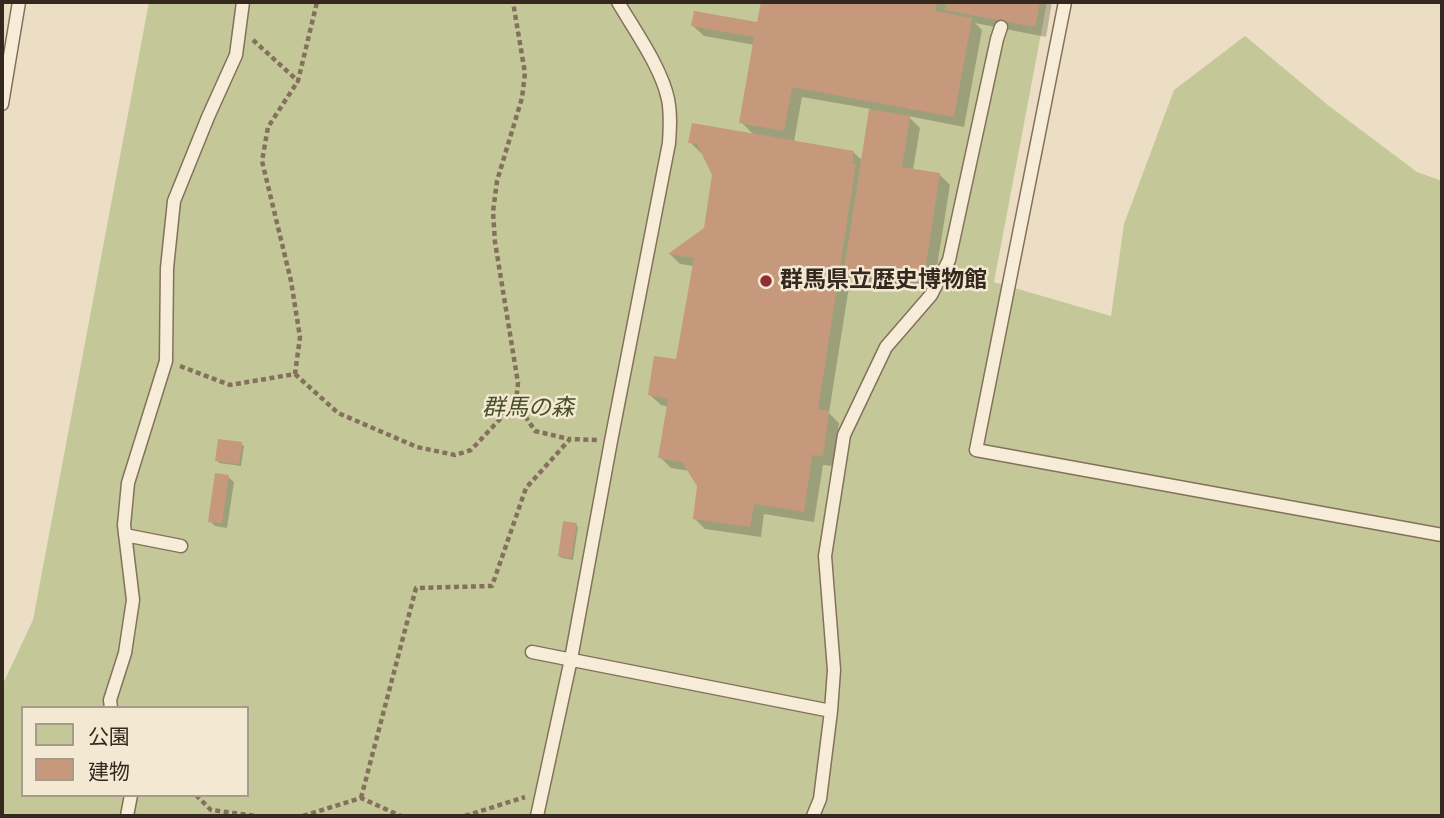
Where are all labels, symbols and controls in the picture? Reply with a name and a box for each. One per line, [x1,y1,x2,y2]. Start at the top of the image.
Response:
place label: 群馬県立歴史博物館 [780,267,987,295]
marker: 群馬県立歴史博物館 [758,273,774,289]
park label: 群馬の森 [482,395,574,423]
legend [21,706,248,797]
text: 公園 [88,725,130,749]
text: 建物 [88,760,130,784]

